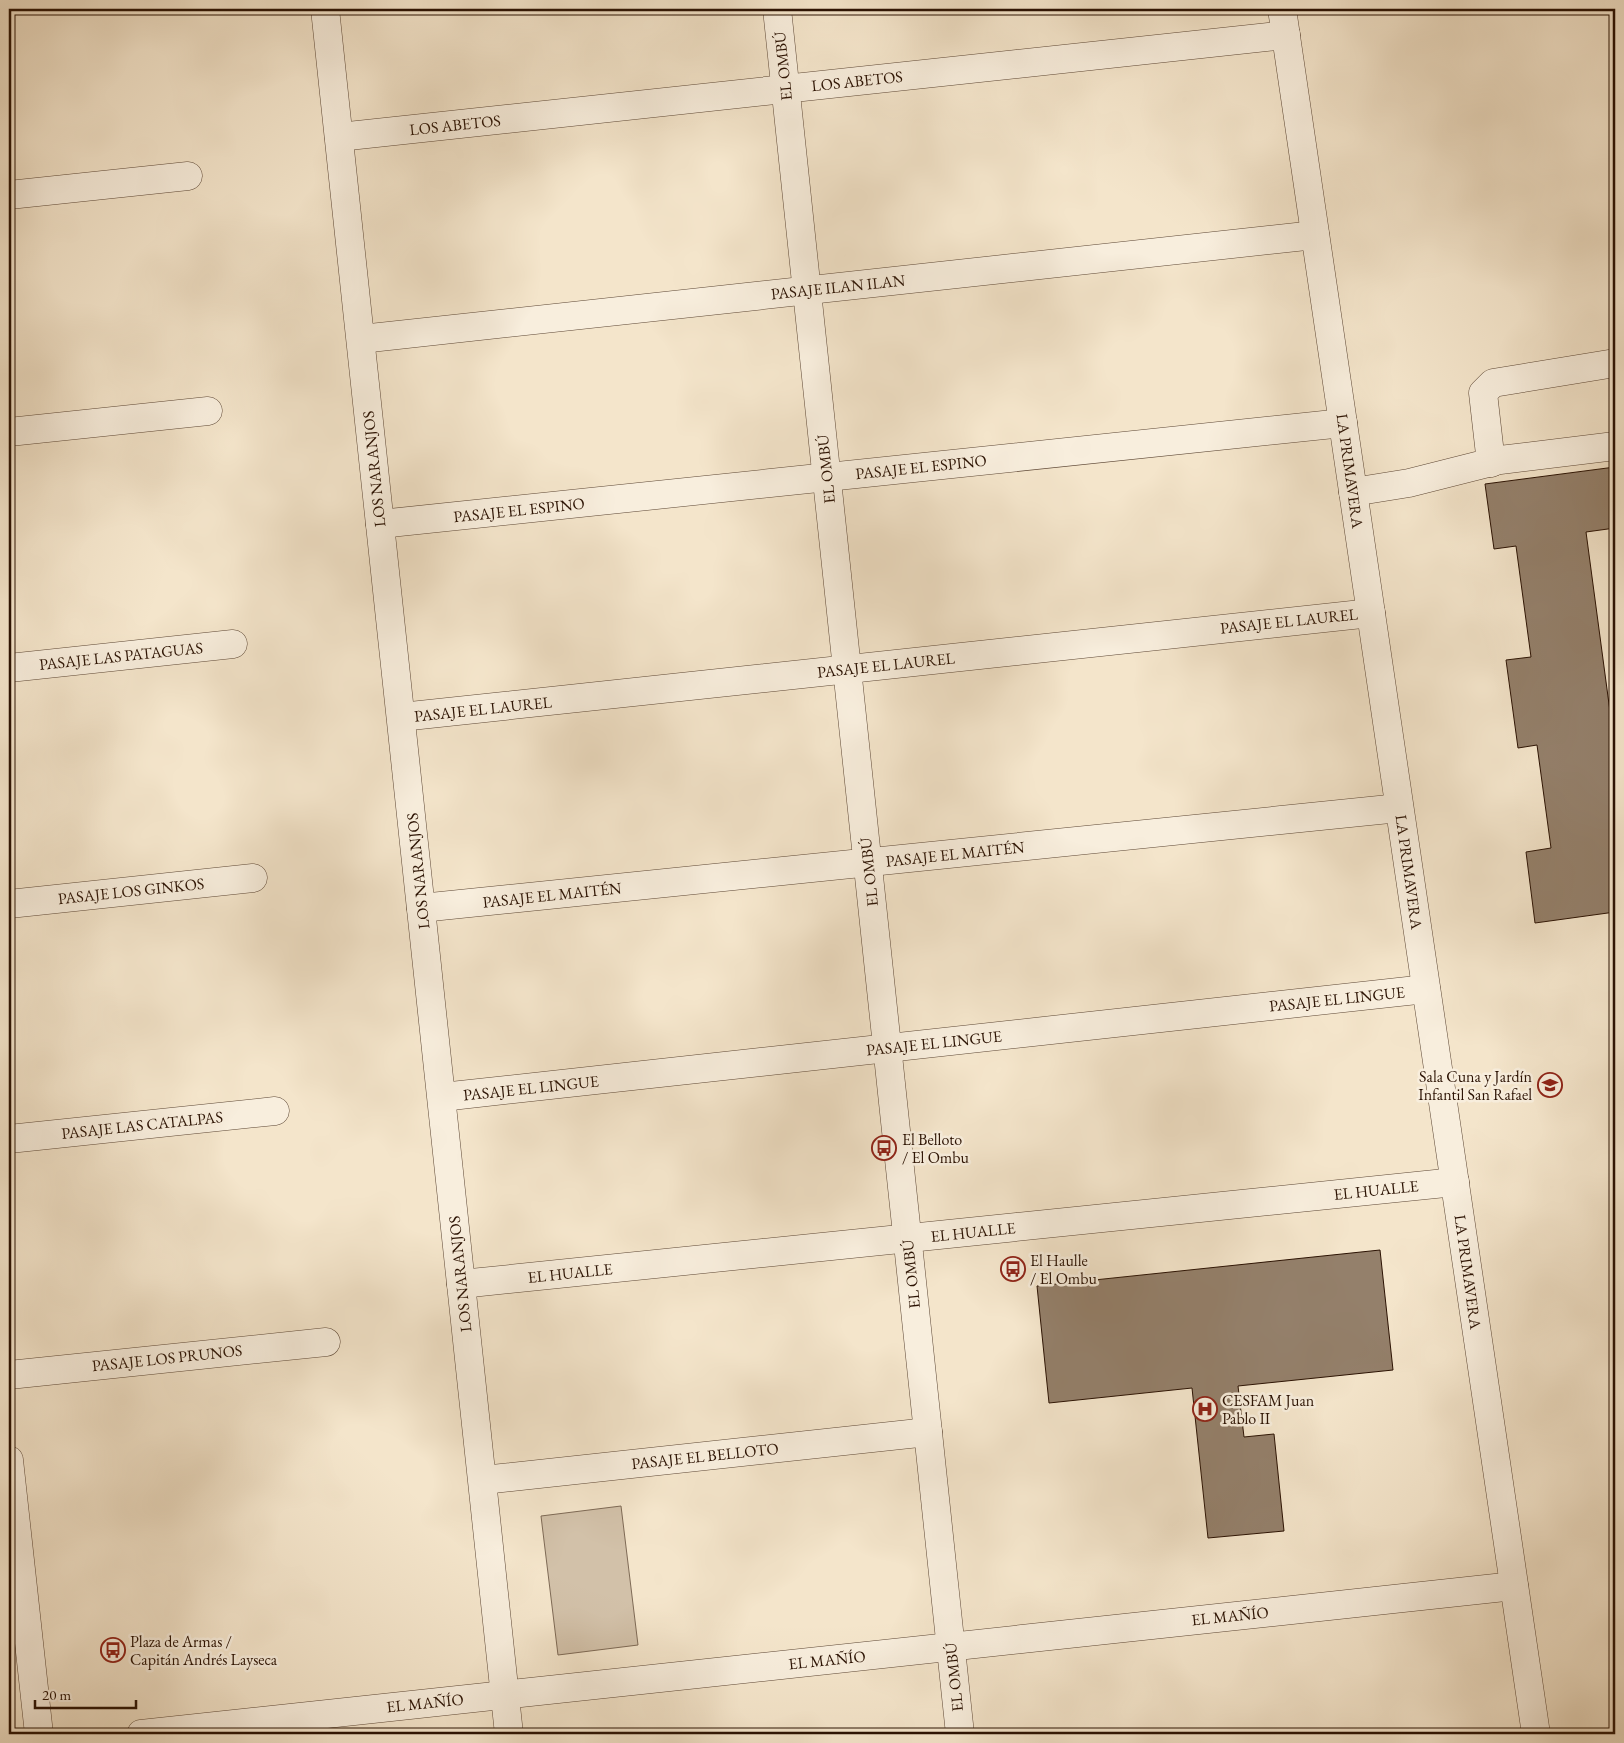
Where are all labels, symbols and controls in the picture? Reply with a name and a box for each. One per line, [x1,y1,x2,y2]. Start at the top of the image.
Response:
street label: EL OMBÚ [769,30,797,102]
street label: LOS ABETOS [810,66,904,96]
street label: LOS ABETOS [408,110,502,140]
street label: PASAJE ILAN ILAN [770,269,906,304]
street label: LOS NARANJOS [357,410,391,528]
street label: LA PRIMAVERA [1332,412,1369,531]
street label: EL OMBÚ [812,433,840,505]
street label: PASAJE EL ESPINO [854,450,988,484]
street label: PASAJE EL ESPINO [452,493,586,527]
street label: PASAJE EL LAUREL [1219,603,1359,639]
street label: PASAJE LAS PATAGUAS [38,637,204,675]
street label: PASAJE EL LAUREL [816,647,956,683]
street label: PASAJE EL LAUREL [413,691,553,727]
street label: LOS NARANJOS [401,812,435,930]
street label: LA PRIMAVERA [1391,813,1428,932]
street label: EL OMBÚ [855,836,883,908]
street label: PASAJE EL MAITÉN [885,836,1026,872]
street label: PASAJE LOS GINKOS [57,873,205,909]
street label: PASAJE EL MAITÉN [482,877,623,913]
street label: PASAJE EL LINGUE [1268,981,1406,1017]
street label: PASAJE EL LINGUE [865,1025,1003,1061]
place label: Sala Cuna y Jardín Infantil San Rafael [1418,1066,1533,1105]
street label: PASAJE EL LINGUE [462,1070,600,1106]
school or university icon: Sala Cuna y Jardín Infantil San Rafael [1537,1072,1563,1098]
street label: PASAJE LAS CATALPAS [60,1106,224,1144]
place label: El Belloto / El Ombu [902,1129,970,1168]
bus stop icon: El Belloto / El Ombu [871,1135,897,1161]
street label: EL HUALLE [1333,1175,1419,1205]
street label: LA PRIMAVERA [1450,1213,1487,1332]
street label: LOS NARANJOS [443,1215,477,1333]
street label: EL HUALLE [930,1217,1016,1247]
street label: EL OMBÚ [897,1238,925,1310]
place label: El Haulle / El Ombu [1030,1250,1098,1289]
bus stop icon: El Haulle / El Ombu [1000,1256,1026,1282]
street label: EL HUALLE [527,1258,613,1288]
street label: PASAJE LOS PRUNOS [91,1340,243,1376]
place label: CESFAM Juan Pablo II [1222,1390,1315,1429]
hospital icon: CESFAM Juan Pablo II [1192,1396,1218,1422]
street label: PASAJE EL BELLOTO [630,1438,780,1474]
street label: EL MAÑÍO [1190,1602,1270,1630]
place label: Plaza de Armas / Capitán Andrés Layseca [130,1631,278,1670]
bus stop icon: Plaza de Armas / Capitán Andrés Layseca [100,1637,126,1663]
street label: EL OMBÚ [940,1641,968,1713]
street label: EL MAÑÍO [787,1646,867,1674]
scale bar [35,1678,136,1710]
text: 20 m [42,1685,71,1704]
street label: EL MAÑÍO [385,1689,465,1717]

